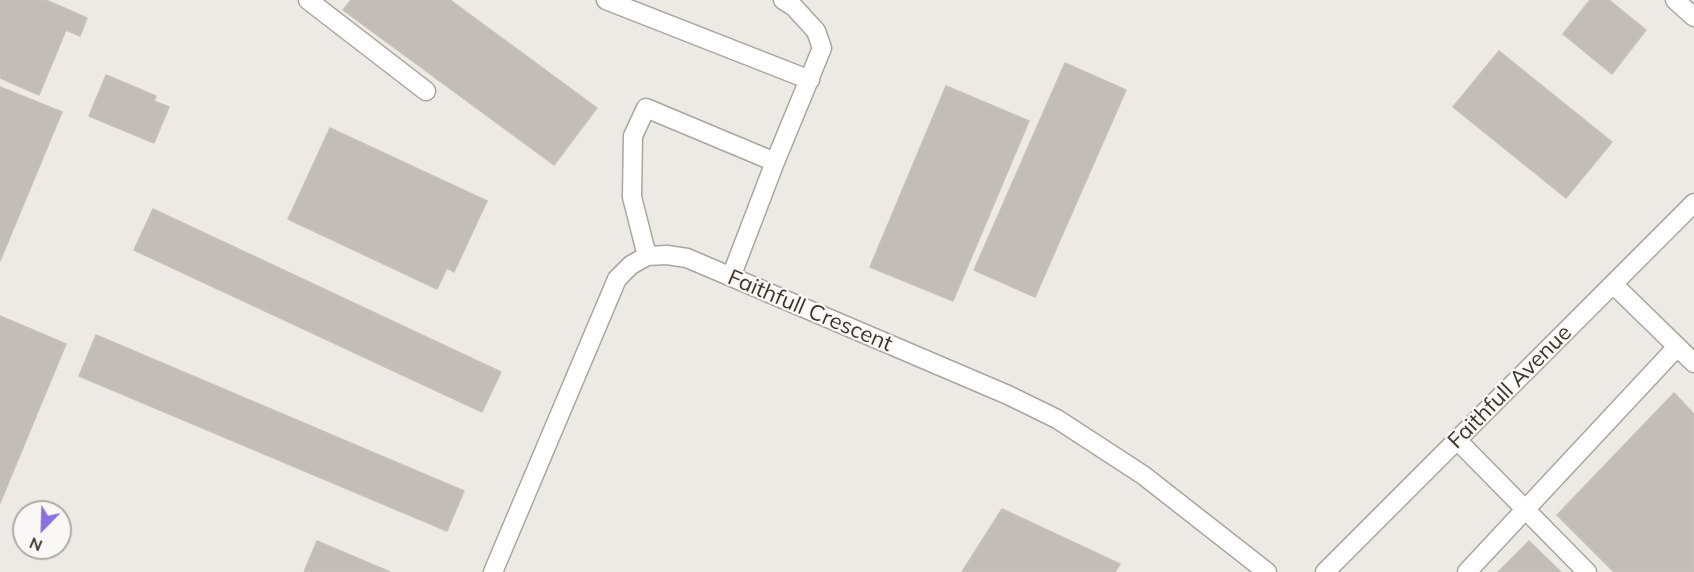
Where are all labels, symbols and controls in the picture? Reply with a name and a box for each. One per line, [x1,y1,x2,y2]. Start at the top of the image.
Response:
street label: Faithfull Crescent [724,264,896,358]
street label: Faithfull Avenue [1443,320,1577,454]
north arrow [12,500,72,560]
text: N [26,533,45,556]

